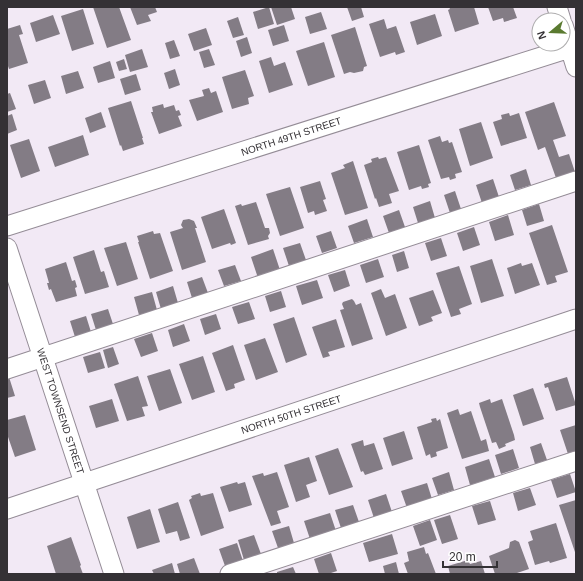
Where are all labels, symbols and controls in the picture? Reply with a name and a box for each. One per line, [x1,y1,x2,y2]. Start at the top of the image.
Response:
north arrow [531,12,571,52]
text: N [535,29,549,41]
street label: NORTH 49TH STREET [240,115,343,158]
street label: WEST TOWNSEND STREET [35,347,86,475]
street label: NORTH 50TH STREET [240,393,343,436]
scale bar [443,543,497,569]
text: 20 m [449,550,476,564]

